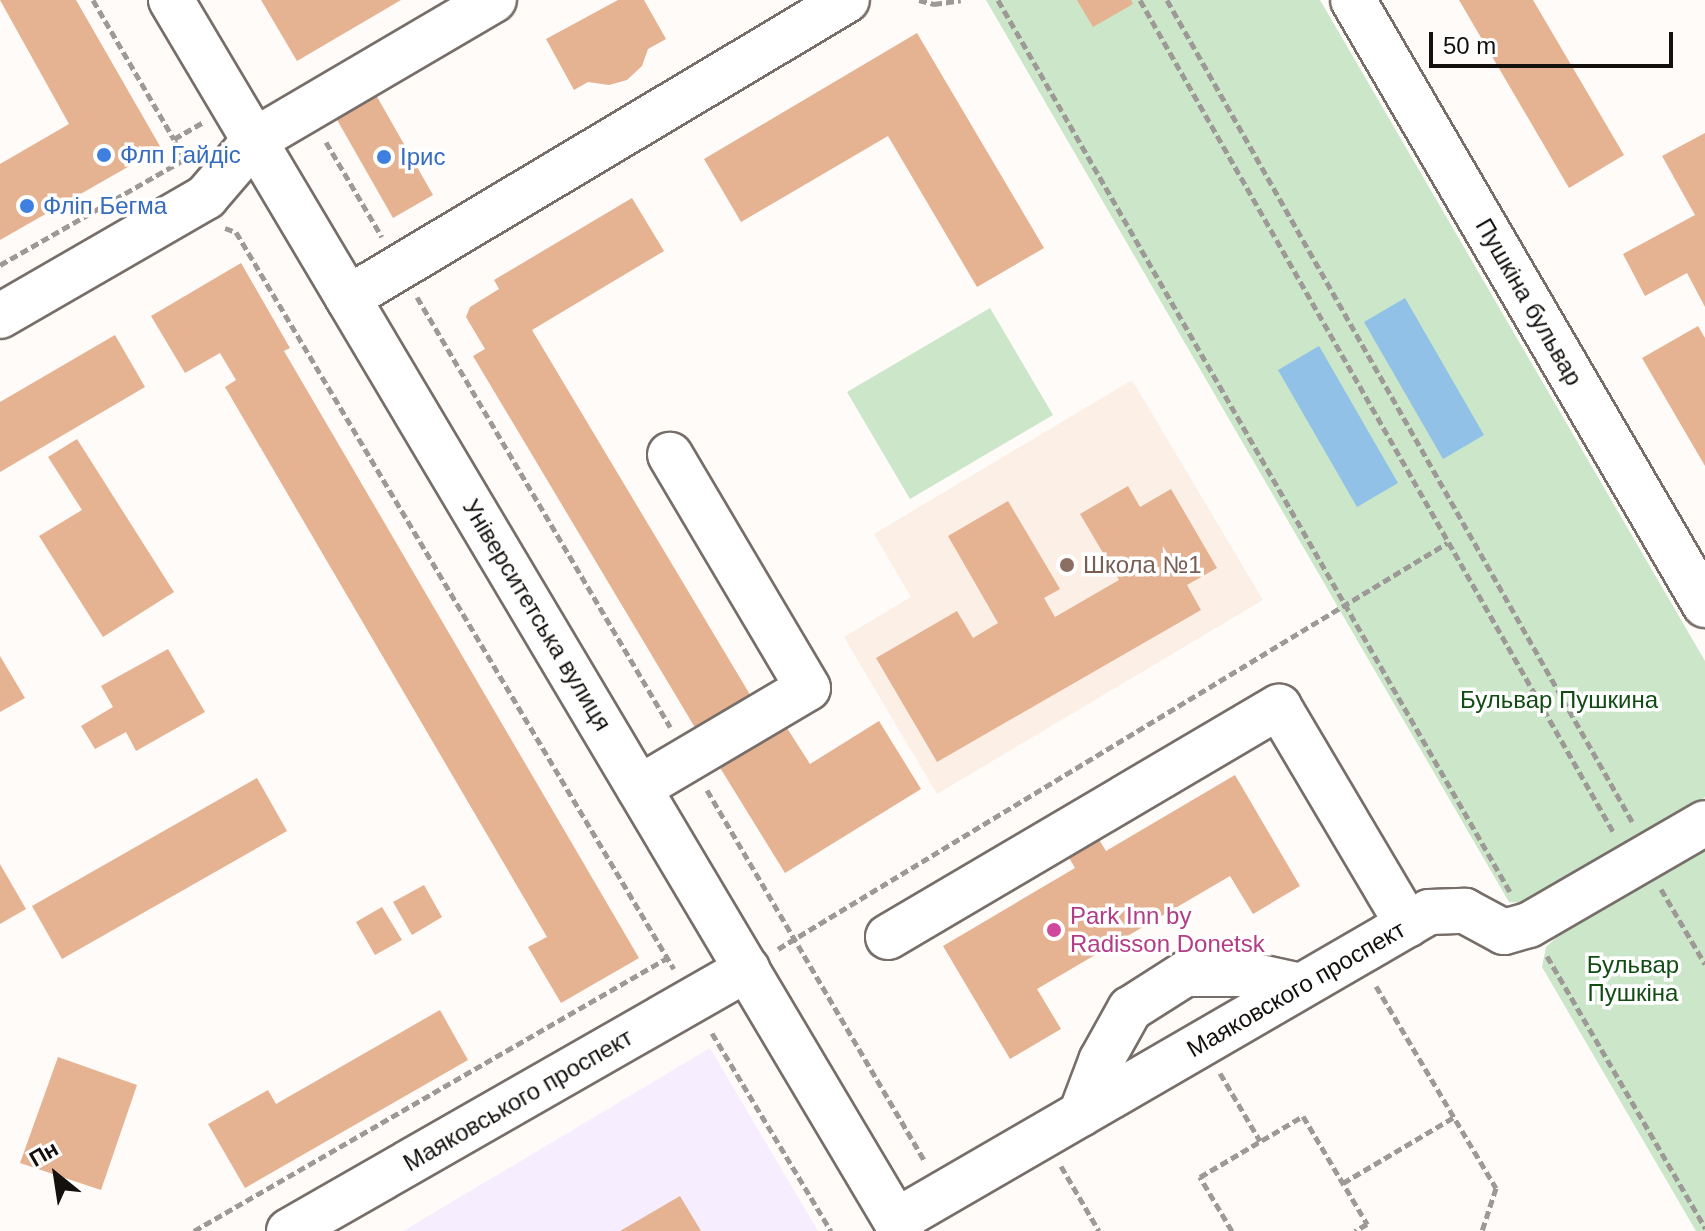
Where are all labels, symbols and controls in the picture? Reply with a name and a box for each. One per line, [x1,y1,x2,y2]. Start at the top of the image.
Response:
scale bar [1433,16,1677,66]
text: 50 m [1443,32,1496,59]
place label: Флп Гайдіс [120,141,241,169]
place label: Ірис [400,143,445,171]
marker: Флп Гайдіс [95,146,113,164]
marker: Ірис [375,148,393,166]
place label: Фліп Бегма [43,192,167,220]
marker: Фліп Бегма [18,197,36,215]
street label: Пушкіна бульвар [1470,213,1588,391]
street label: Університетська вулиця [456,494,618,736]
place label: Школа №1 [1083,551,1202,579]
marker: Школа №1 [1058,556,1076,574]
park label: Бульвар Пушкина [1460,686,1658,714]
place label: Park Inn by Radisson Donetsk [1070,902,1265,958]
street label: Маяковского проспект [1182,915,1410,1063]
marker: Park Inn by Radisson Donetsk [1045,921,1063,939]
park label: Бульвар Пушкіна [1587,951,1679,1007]
street label: Маяковського проспект [398,1023,638,1177]
north arrow [16,1135,96,1215]
text: Пн [25,1136,63,1172]

